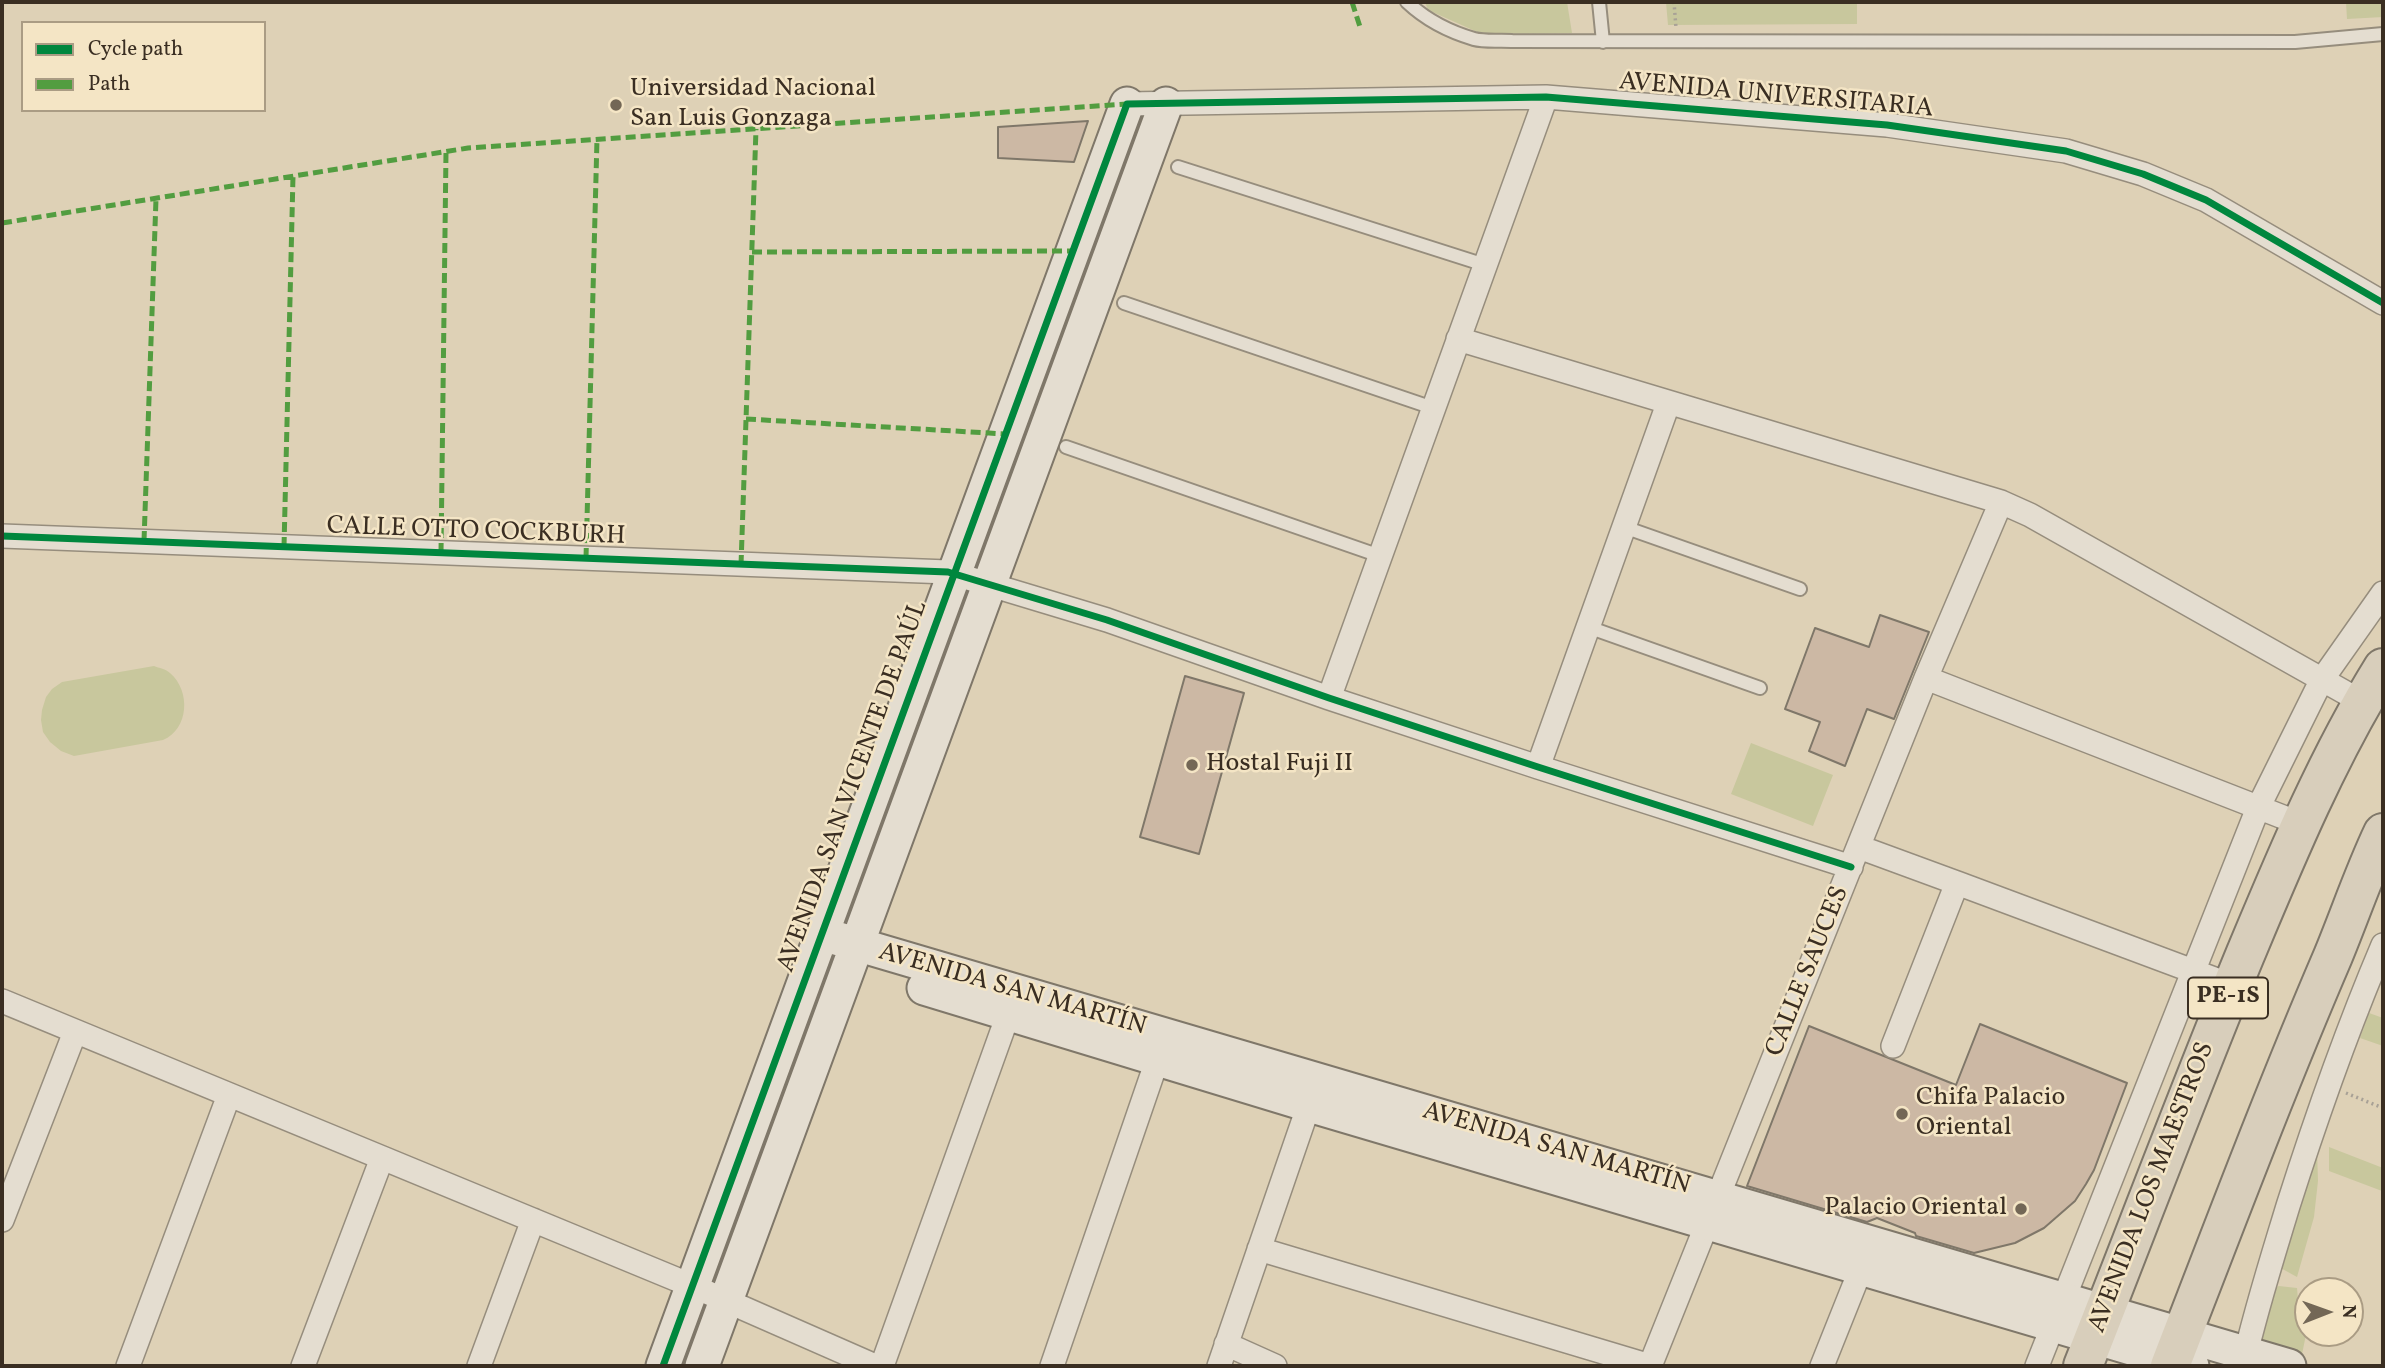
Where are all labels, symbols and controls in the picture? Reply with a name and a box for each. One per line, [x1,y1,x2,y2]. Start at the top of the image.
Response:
legend [21,21,266,112]
text: Cycle path [88,35,183,64]
street label: AVENIDA UNIVERSITARIA [1617,68,1935,126]
text: Path [88,70,130,99]
place label: Universidad Nacional San Luis Gonzaga [630,74,876,136]
marker: Universidad Nacional San Luis Gonzaga [608,97,624,113]
street label: CALLE OTTO COCKBURH [326,512,626,554]
street label: AVENIDA SAN VICENTE DE PAÚL [772,597,936,977]
place label: Hostal Fuji II [1206,749,1353,781]
marker: Hostal Fuji II [1184,757,1200,773]
street label: CALLE SAUCES [1761,882,1857,1062]
street label: AVENIDA SAN MARTÍN [875,938,1149,1044]
road number: PE-1S [2188,978,2268,1018]
street label: AVENIDA LOS MAESTROS [2083,1038,2223,1338]
place label: Chifa Palacio Oriental [1916,1083,2065,1144]
street label: AVENIDA SAN MARTÍN [1419,1097,1693,1203]
marker: Chifa Palacio Oriental [1894,1106,1910,1122]
place label: Palacio Oriental [1824,1193,2007,1225]
marker: Palacio Oriental [2013,1201,2029,1217]
north arrow [2294,1277,2364,1347]
text: N [2335,1305,2361,1319]

